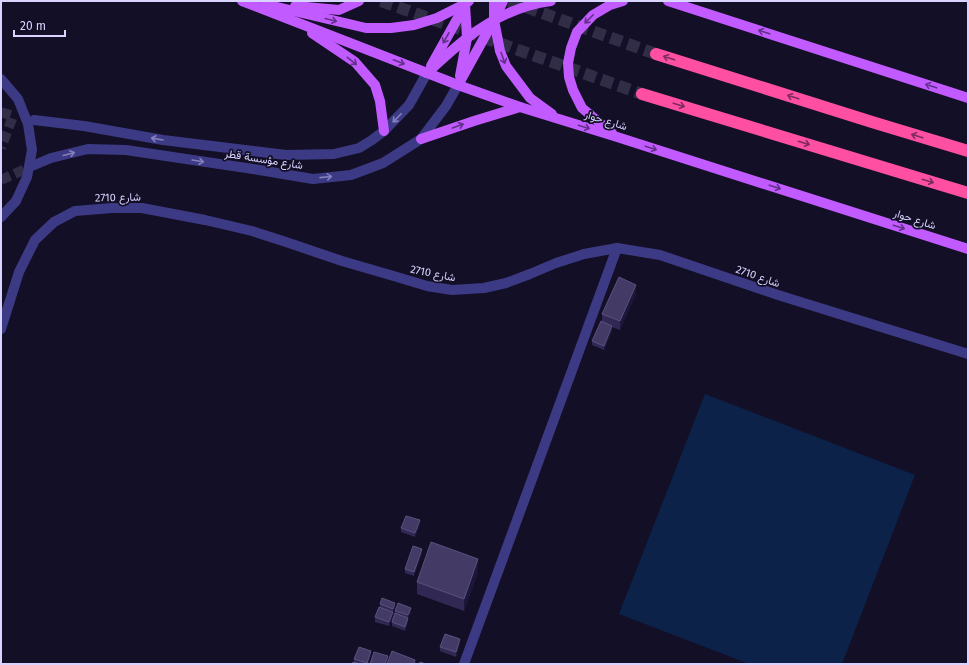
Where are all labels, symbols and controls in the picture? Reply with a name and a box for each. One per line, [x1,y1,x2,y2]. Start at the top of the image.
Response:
scale bar [14,12,65,38]
one-way arrow [584,14,594,24]
one-way arrow [324,17,337,24]
text: 20 m [20,19,46,33]
one-way arrow [758,28,771,35]
one-way arrow [442,32,449,44]
one-way arrow [499,51,507,63]
one-way arrow [663,54,676,61]
one-way arrow [347,56,358,65]
one-way arrow [392,59,404,67]
one-way arrow [925,82,938,89]
one-way arrow [787,93,800,100]
one-way arrow [673,102,686,109]
street label: شارع حوار [582,108,629,134]
one-way arrow [392,113,401,123]
one-way arrow [452,122,464,130]
one-way arrow [577,124,590,131]
one-way arrow [911,132,924,139]
one-way arrow [150,134,163,142]
one-way arrow [797,140,810,147]
one-way arrow [645,144,657,152]
street label: شارع مؤسسة قطر [223,147,304,173]
one-way arrow [62,149,75,157]
one-way arrow [191,157,204,165]
one-way arrow [319,174,332,181]
one-way arrow [921,178,934,185]
one-way arrow [769,184,781,192]
street label: شارع 2710 [95,191,141,205]
street label: شارع حوار [891,206,938,233]
one-way arrow [892,224,905,231]
street label: شارع 2710 [409,263,457,285]
street label: شارع 2710 [734,263,782,291]

